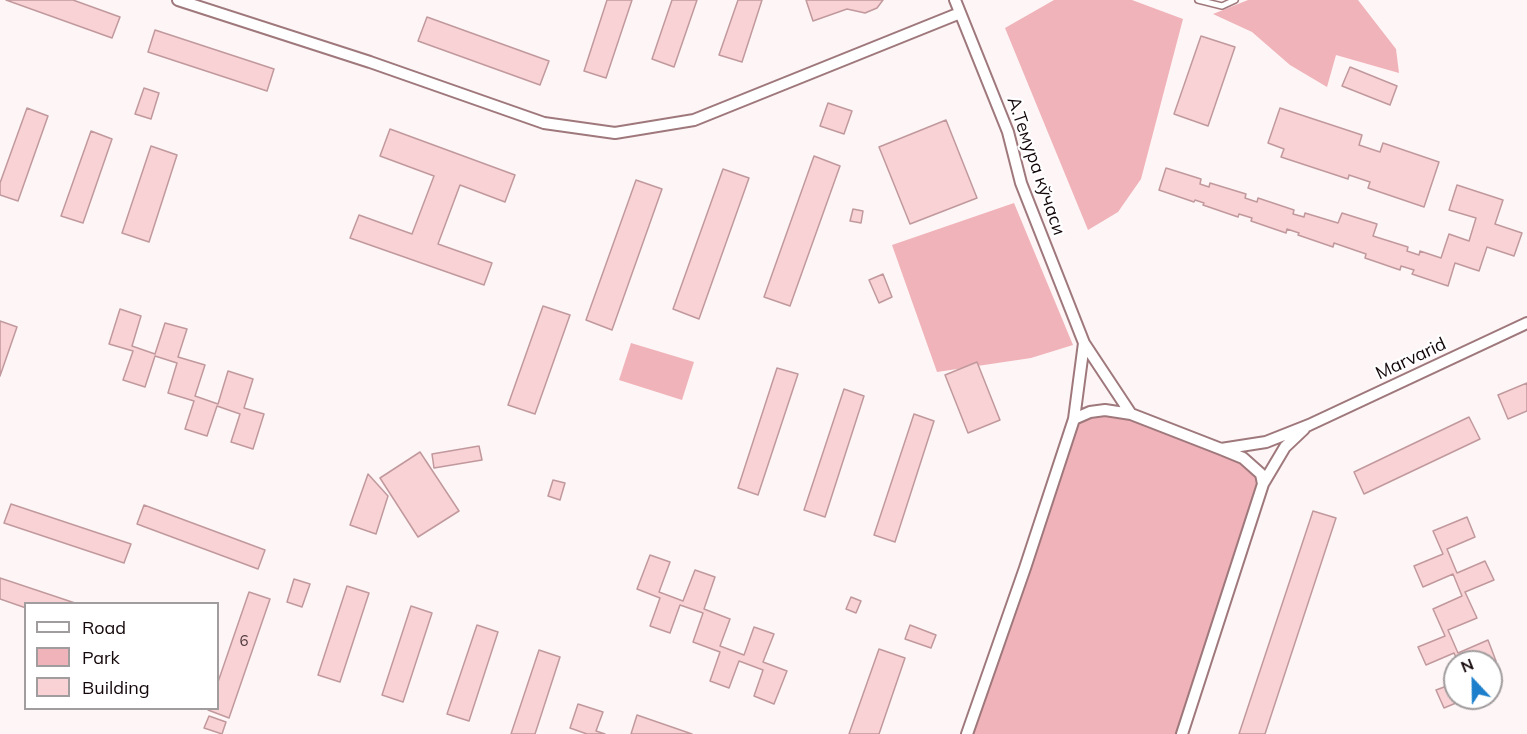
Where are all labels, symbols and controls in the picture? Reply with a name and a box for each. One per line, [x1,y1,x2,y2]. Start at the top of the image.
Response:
street label: А.Темура кўчаси [1002,94,1070,238]
street label: Marvarid [1372,333,1450,385]
legend [24,602,219,710]
text: Road [82,616,126,639]
house number: 6 [240,632,248,650]
text: Park [82,646,120,669]
north arrow [1443,650,1503,710]
text: N [1458,654,1476,677]
text: Building [82,676,150,699]

